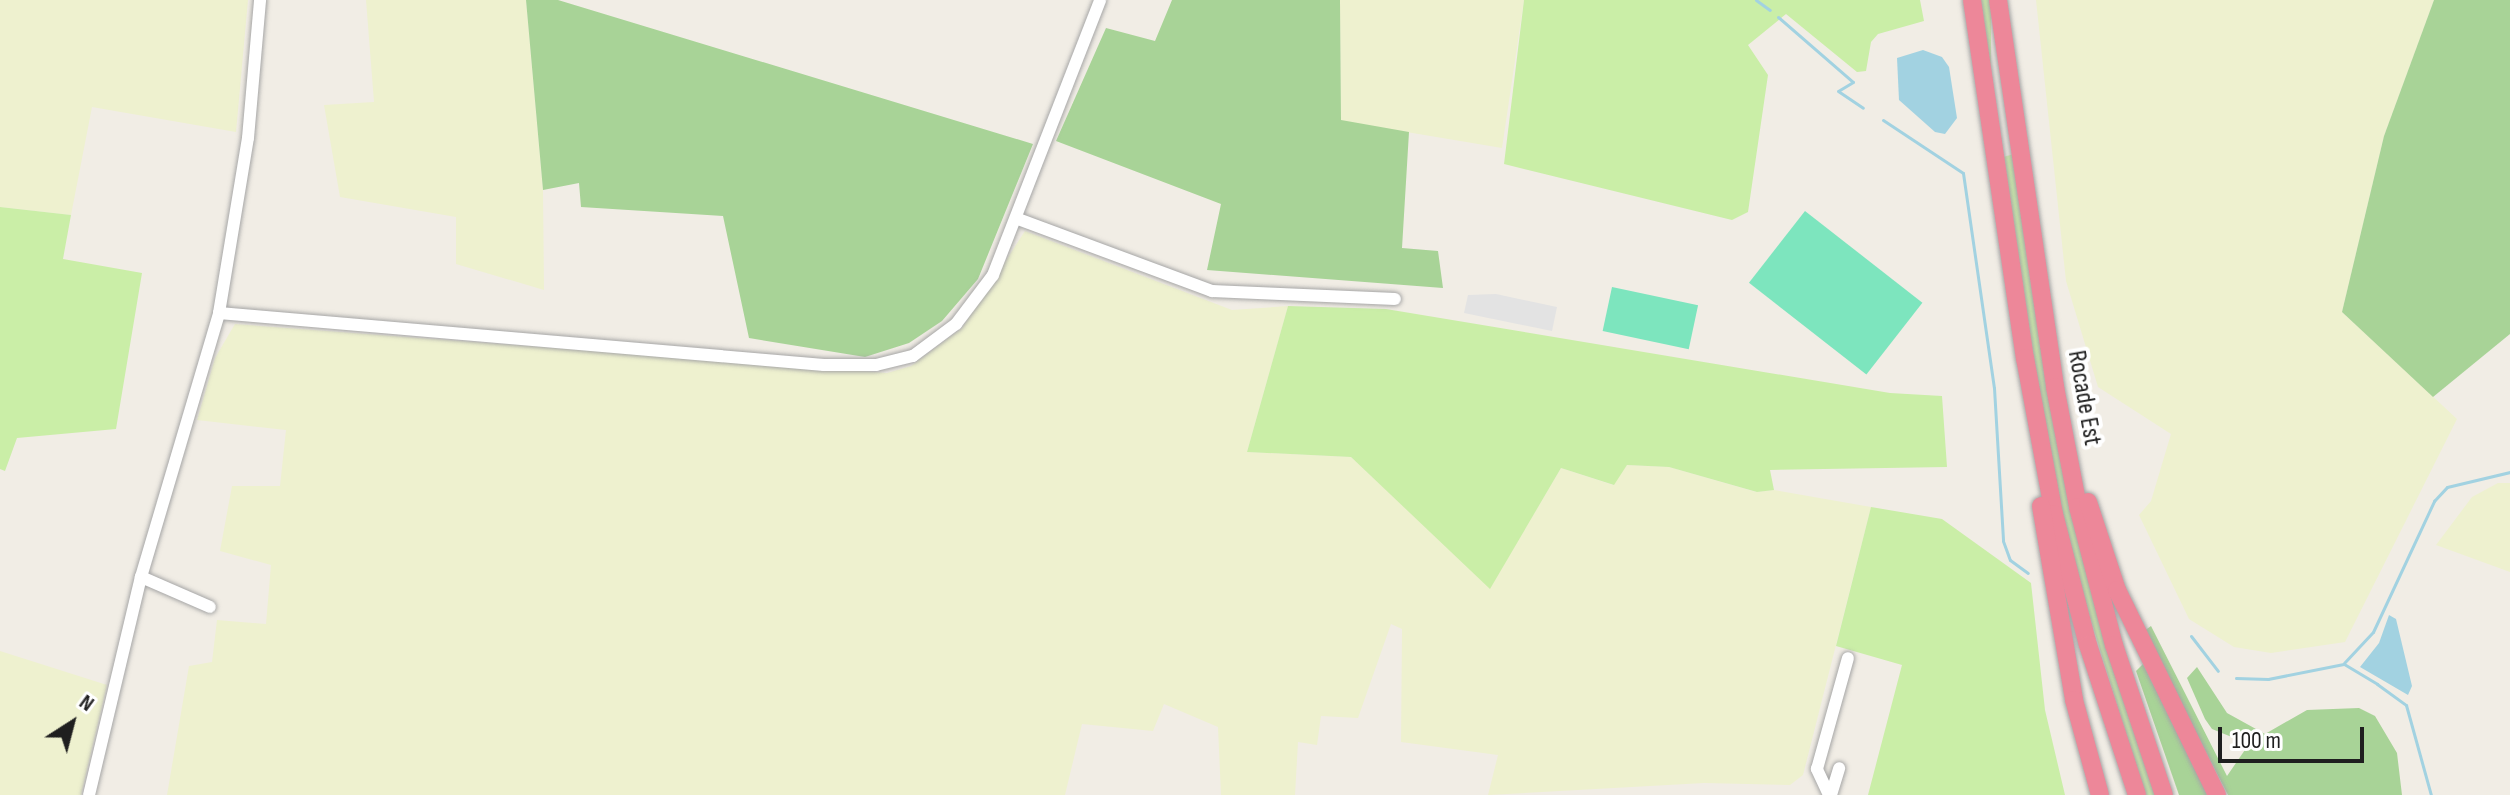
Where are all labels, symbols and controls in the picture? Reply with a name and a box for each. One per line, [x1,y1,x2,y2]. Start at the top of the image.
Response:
street label: Rocade Est [2060,348,2108,448]
north arrow [32,683,112,763]
text: N [74,689,99,718]
scale bar [2222,711,2368,761]
text: 100 m [2232,726,2281,755]

